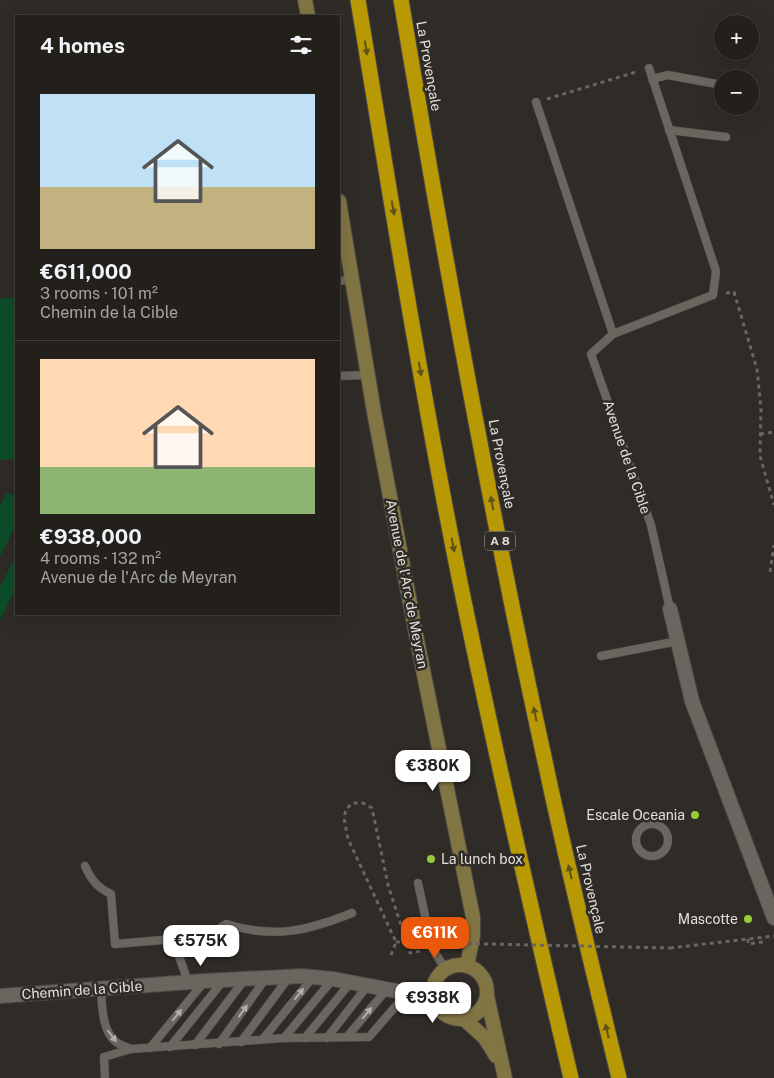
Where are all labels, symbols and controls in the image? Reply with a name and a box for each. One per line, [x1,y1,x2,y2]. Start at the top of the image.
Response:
map controls [714,15,759,115]
button: + [714,15,759,60]
street label: La Provençale [413,20,445,112]
icon: filters [287,31,315,59]
text: 4 homes [40,33,125,58]
one-way arrow [362,40,370,56]
button: − [714,70,759,115]
icon: home [133,126,223,216]
one-way arrow [389,201,397,217]
text: €611,000 [40,259,132,284]
text: 3 rooms · 101 m² [40,284,158,303]
text: Chemin de la Cible [40,303,178,322]
one-way arrow [417,361,425,377]
icon: home [133,392,223,482]
street label: Avenue de la Cible [600,398,654,516]
street label: La Provençale [485,418,519,510]
one-way arrow [488,495,496,511]
street label: Avenue de l'Arc de Meyran [383,498,431,670]
text: €938,000 [40,524,142,549]
road number: A 8 [485,532,515,550]
one-way arrow [450,538,458,554]
text: 4 rooms · 132 m² [40,549,161,568]
text: Avenue de l'Arc de Meyran [40,568,237,587]
one-way arrow [531,706,539,721]
pin: €380K [398,750,468,792]
text: €380K [406,756,460,775]
place label: Escale Oceania [586,807,685,823]
marker: Escale Oceania [689,809,701,821]
street label: La Provençale [573,843,609,935]
place label: La lunch box [441,851,523,867]
marker: La lunch box [425,853,437,865]
one-way arrow [566,865,574,880]
place label: Mascotte [678,911,738,927]
marker: Mascotte [742,913,754,925]
pin: €611K [400,916,470,959]
text: €611K [412,923,458,942]
pin: €575K [166,924,236,967]
text: €575K [174,931,228,950]
street label: Chemin de la Cible [21,978,143,1002]
pin: €938K [398,982,468,1024]
one-way arrow [293,988,304,1001]
text: €938K [406,988,460,1007]
one-way arrow [238,1004,248,1018]
one-way arrow [361,1007,372,1020]
one-way arrow [171,1009,182,1022]
one-way arrow [603,1023,611,1038]
one-way arrow [107,1029,117,1042]

